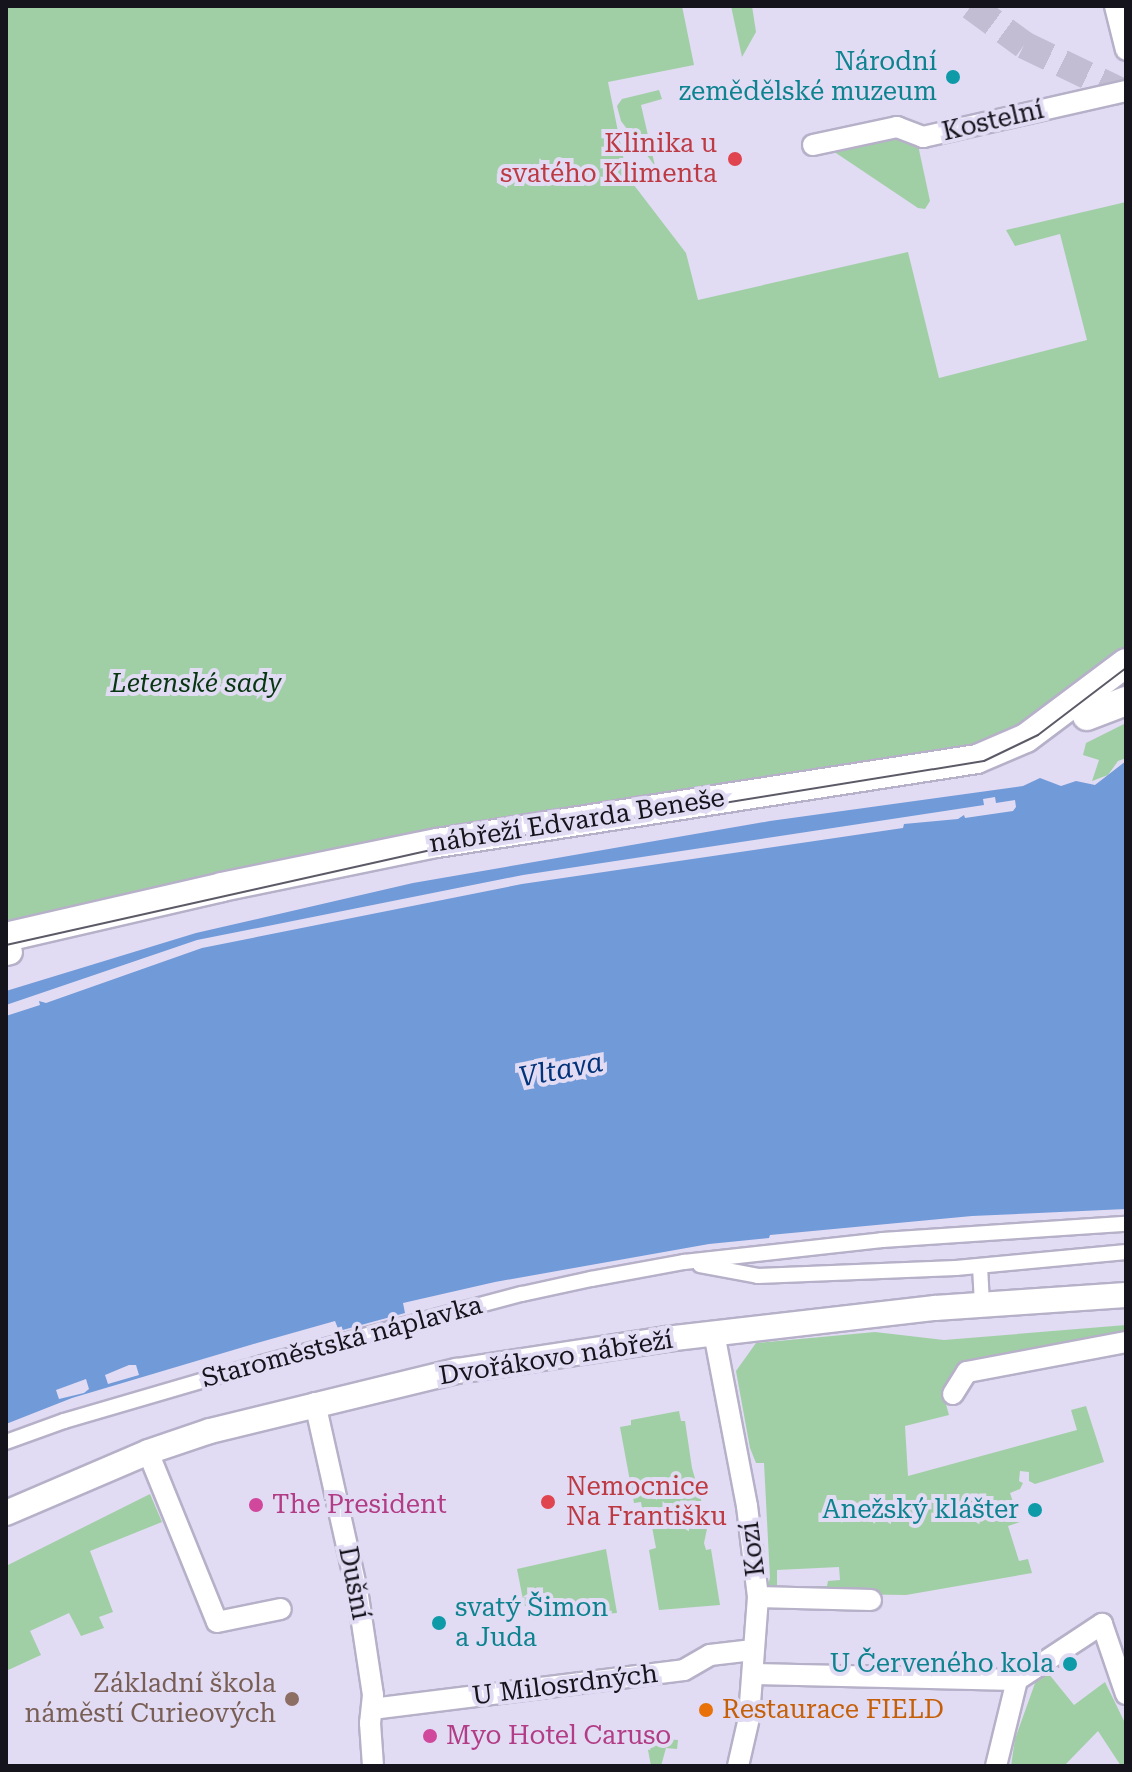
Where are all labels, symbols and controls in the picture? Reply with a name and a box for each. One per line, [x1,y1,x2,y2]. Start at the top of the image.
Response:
place label: Národní zemědělské muzeum [679,46,937,108]
marker: Národní zemědělské muzeum [944,68,962,86]
street label: Kostelní [939,94,1047,148]
place label: Klinika u svatého Klimenta [500,128,717,190]
marker: Klinika u svatého Klimenta [724,148,746,170]
park label: Letenské sady [110,668,282,700]
street label: nábřeží Edvarda Beneše [427,782,727,860]
water label: Vltava [516,1045,606,1095]
street label: Staroměstská náplavka [198,1290,486,1394]
street label: Dvořákovo nábřeží [437,1324,675,1392]
place label: Nemocnice Na Františku [566,1471,727,1532]
place label: The President [272,1489,447,1521]
marker: Nemocnice Na Františku [537,1491,559,1513]
place label: Anežský klášter [822,1494,1019,1526]
marker: The President [247,1496,265,1514]
marker: Anežský klášter [1026,1501,1044,1519]
street label: Kozí [734,1520,772,1578]
street label: Dušní [332,1544,376,1622]
place label: svatý Šimon a Juda [455,1592,608,1654]
marker: svatý Šimon a Juda [430,1614,448,1632]
place label: U Červeného kola [829,1648,1054,1680]
marker: U Červeného kola [1061,1655,1079,1673]
street label: U Milosrdných [470,1658,660,1712]
place label: Základní škola náměstí Curieových [25,1668,276,1730]
marker: Základní škola náměstí Curieových [283,1690,301,1708]
place label: Restaurace FIELD [722,1694,944,1726]
marker: Restaurace FIELD [697,1701,715,1719]
place label: Myo Hotel Caruso [446,1720,671,1752]
marker: Myo Hotel Caruso [421,1727,439,1745]

